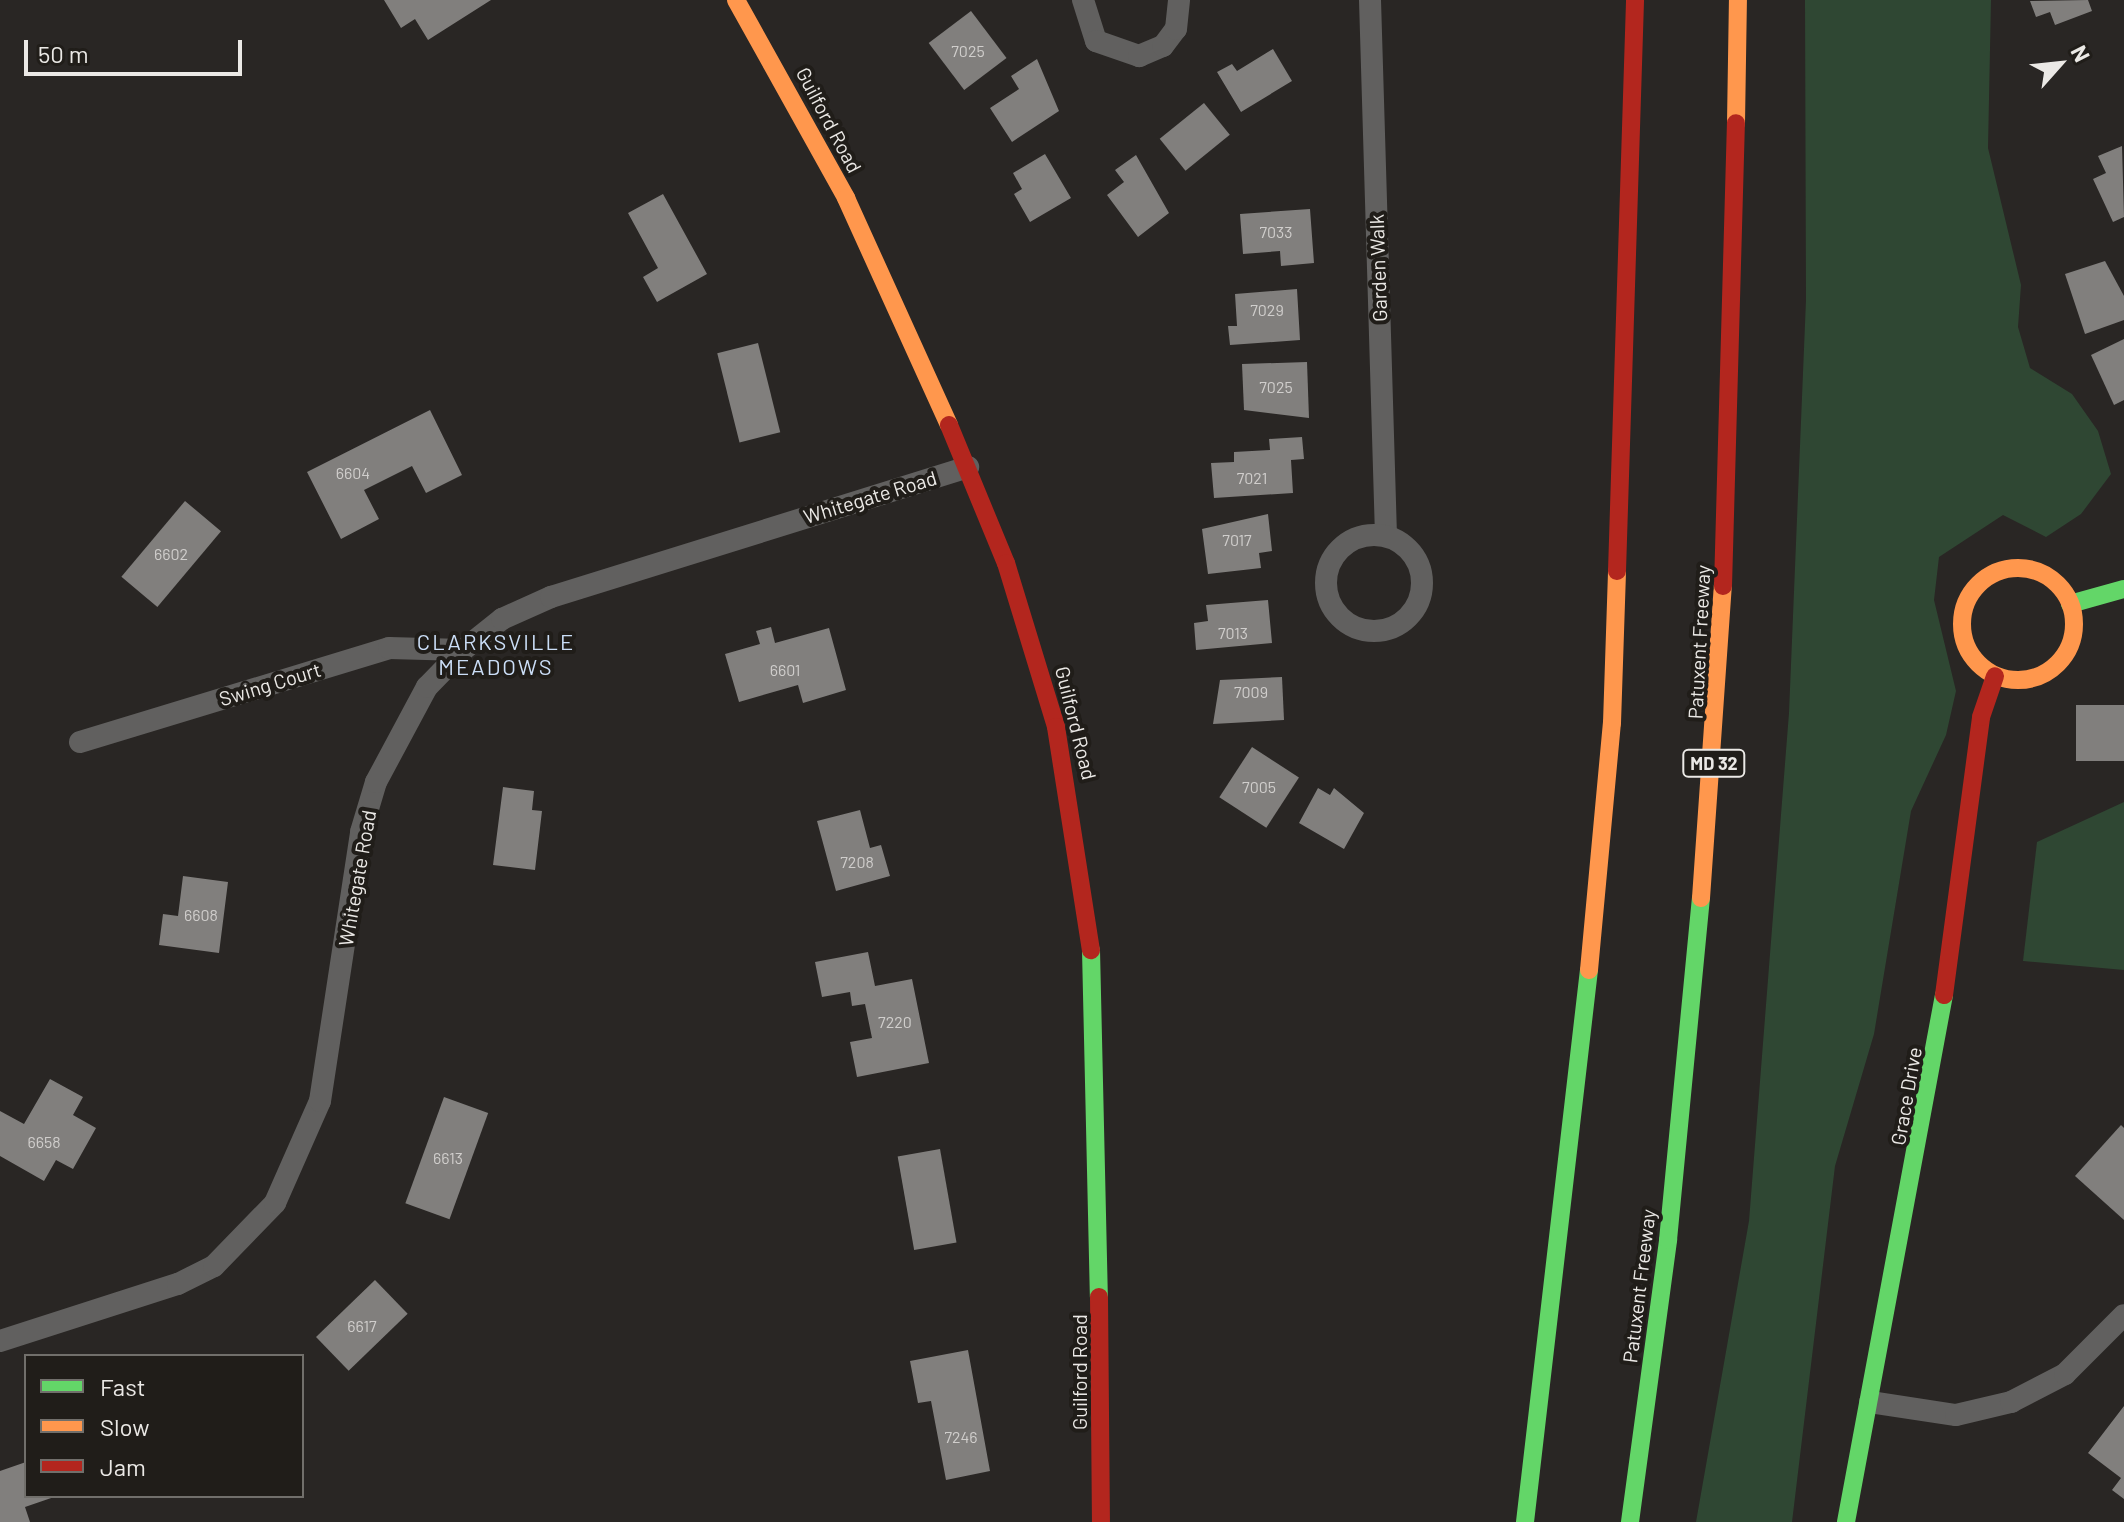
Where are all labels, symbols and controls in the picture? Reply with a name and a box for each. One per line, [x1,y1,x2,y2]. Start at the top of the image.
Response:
scale bar [28,24,246,74]
north arrow [2020,24,2100,104]
text: 50 m [38,39,89,68]
house number: 7025 [951,41,985,61]
text: N [2066,41,2096,66]
street label: Guilford Road [791,63,867,177]
street label: Garden Walk [1364,214,1392,322]
house number: 7033 [1259,222,1293,242]
house number: 7029 [1250,300,1284,320]
house number: 7025 [1259,377,1293,397]
house number: 6604 [336,463,370,483]
street label: Whitegate Road [801,465,939,529]
house number: 7021 [1237,468,1267,488]
house number: 7017 [1222,530,1252,550]
house number: 6602 [154,544,188,564]
street label: Patuxent Freeway [1683,564,1715,720]
house number: 7013 [1218,623,1248,643]
district label: CLARKSVILLE MEADOWS [417,628,575,680]
street label: Swing Court [216,657,324,711]
house number: 6601 [770,660,800,680]
street label: Guilford Road [1050,664,1102,782]
house number: 7009 [1234,682,1268,702]
road number: MD 32 [1682,749,1746,777]
house number: 7005 [1242,777,1276,797]
street label: Whitegate Road [333,808,381,948]
house number: 7208 [840,852,874,872]
house number: 6608 [184,905,218,925]
house number: 7220 [878,1012,912,1032]
street label: Grace Drive [1886,1045,1926,1147]
house number: 6658 [27,1132,61,1152]
house number: 6613 [433,1148,463,1168]
street label: Patuxent Freeway [1618,1208,1660,1364]
street label: Guilford Road [1067,1314,1091,1430]
house number: 6617 [347,1316,377,1336]
legend [24,1354,304,1498]
text: Fast [100,1372,145,1401]
text: Slow [100,1412,149,1441]
house number: 7246 [944,1427,978,1447]
text: Jam [100,1452,146,1481]

